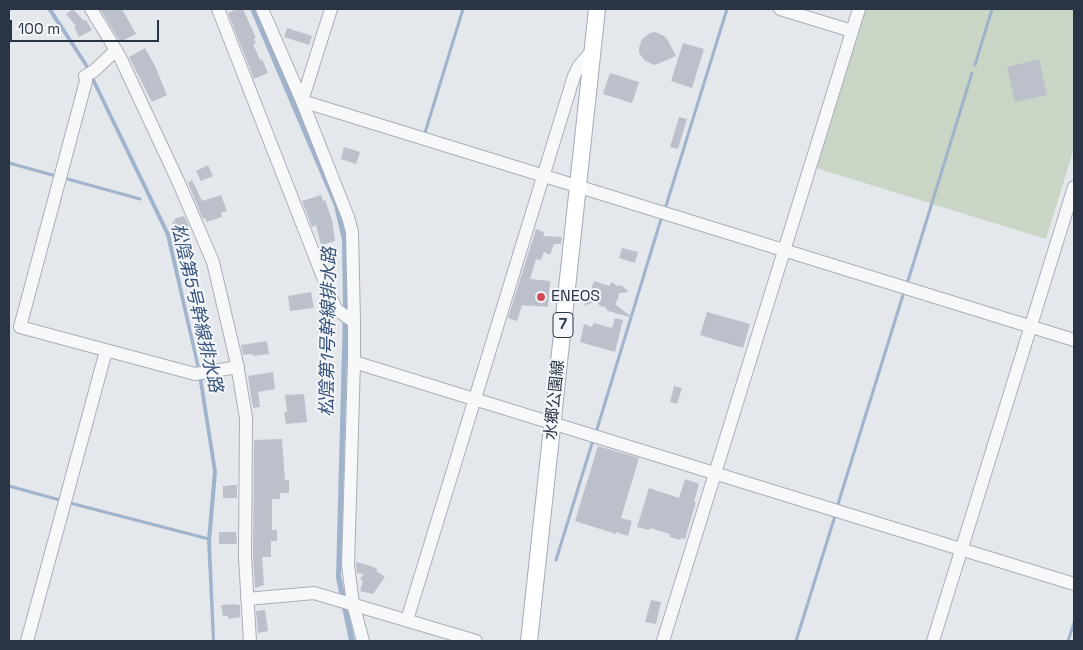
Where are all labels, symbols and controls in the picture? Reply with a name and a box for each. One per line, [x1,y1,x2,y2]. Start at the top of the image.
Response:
scale bar [12,10,161,42]
text: 100 m [18,19,60,38]
water label: 松陰第5号幹線排水路 [166,221,226,395]
water label: 松陰第1号幹線排水路 [317,247,341,417]
place label: ENEOS [551,287,600,307]
marker: ENEOS [535,291,547,303]
road number: 7 [553,312,573,338]
street label: 水郷公園線 [541,359,569,441]

